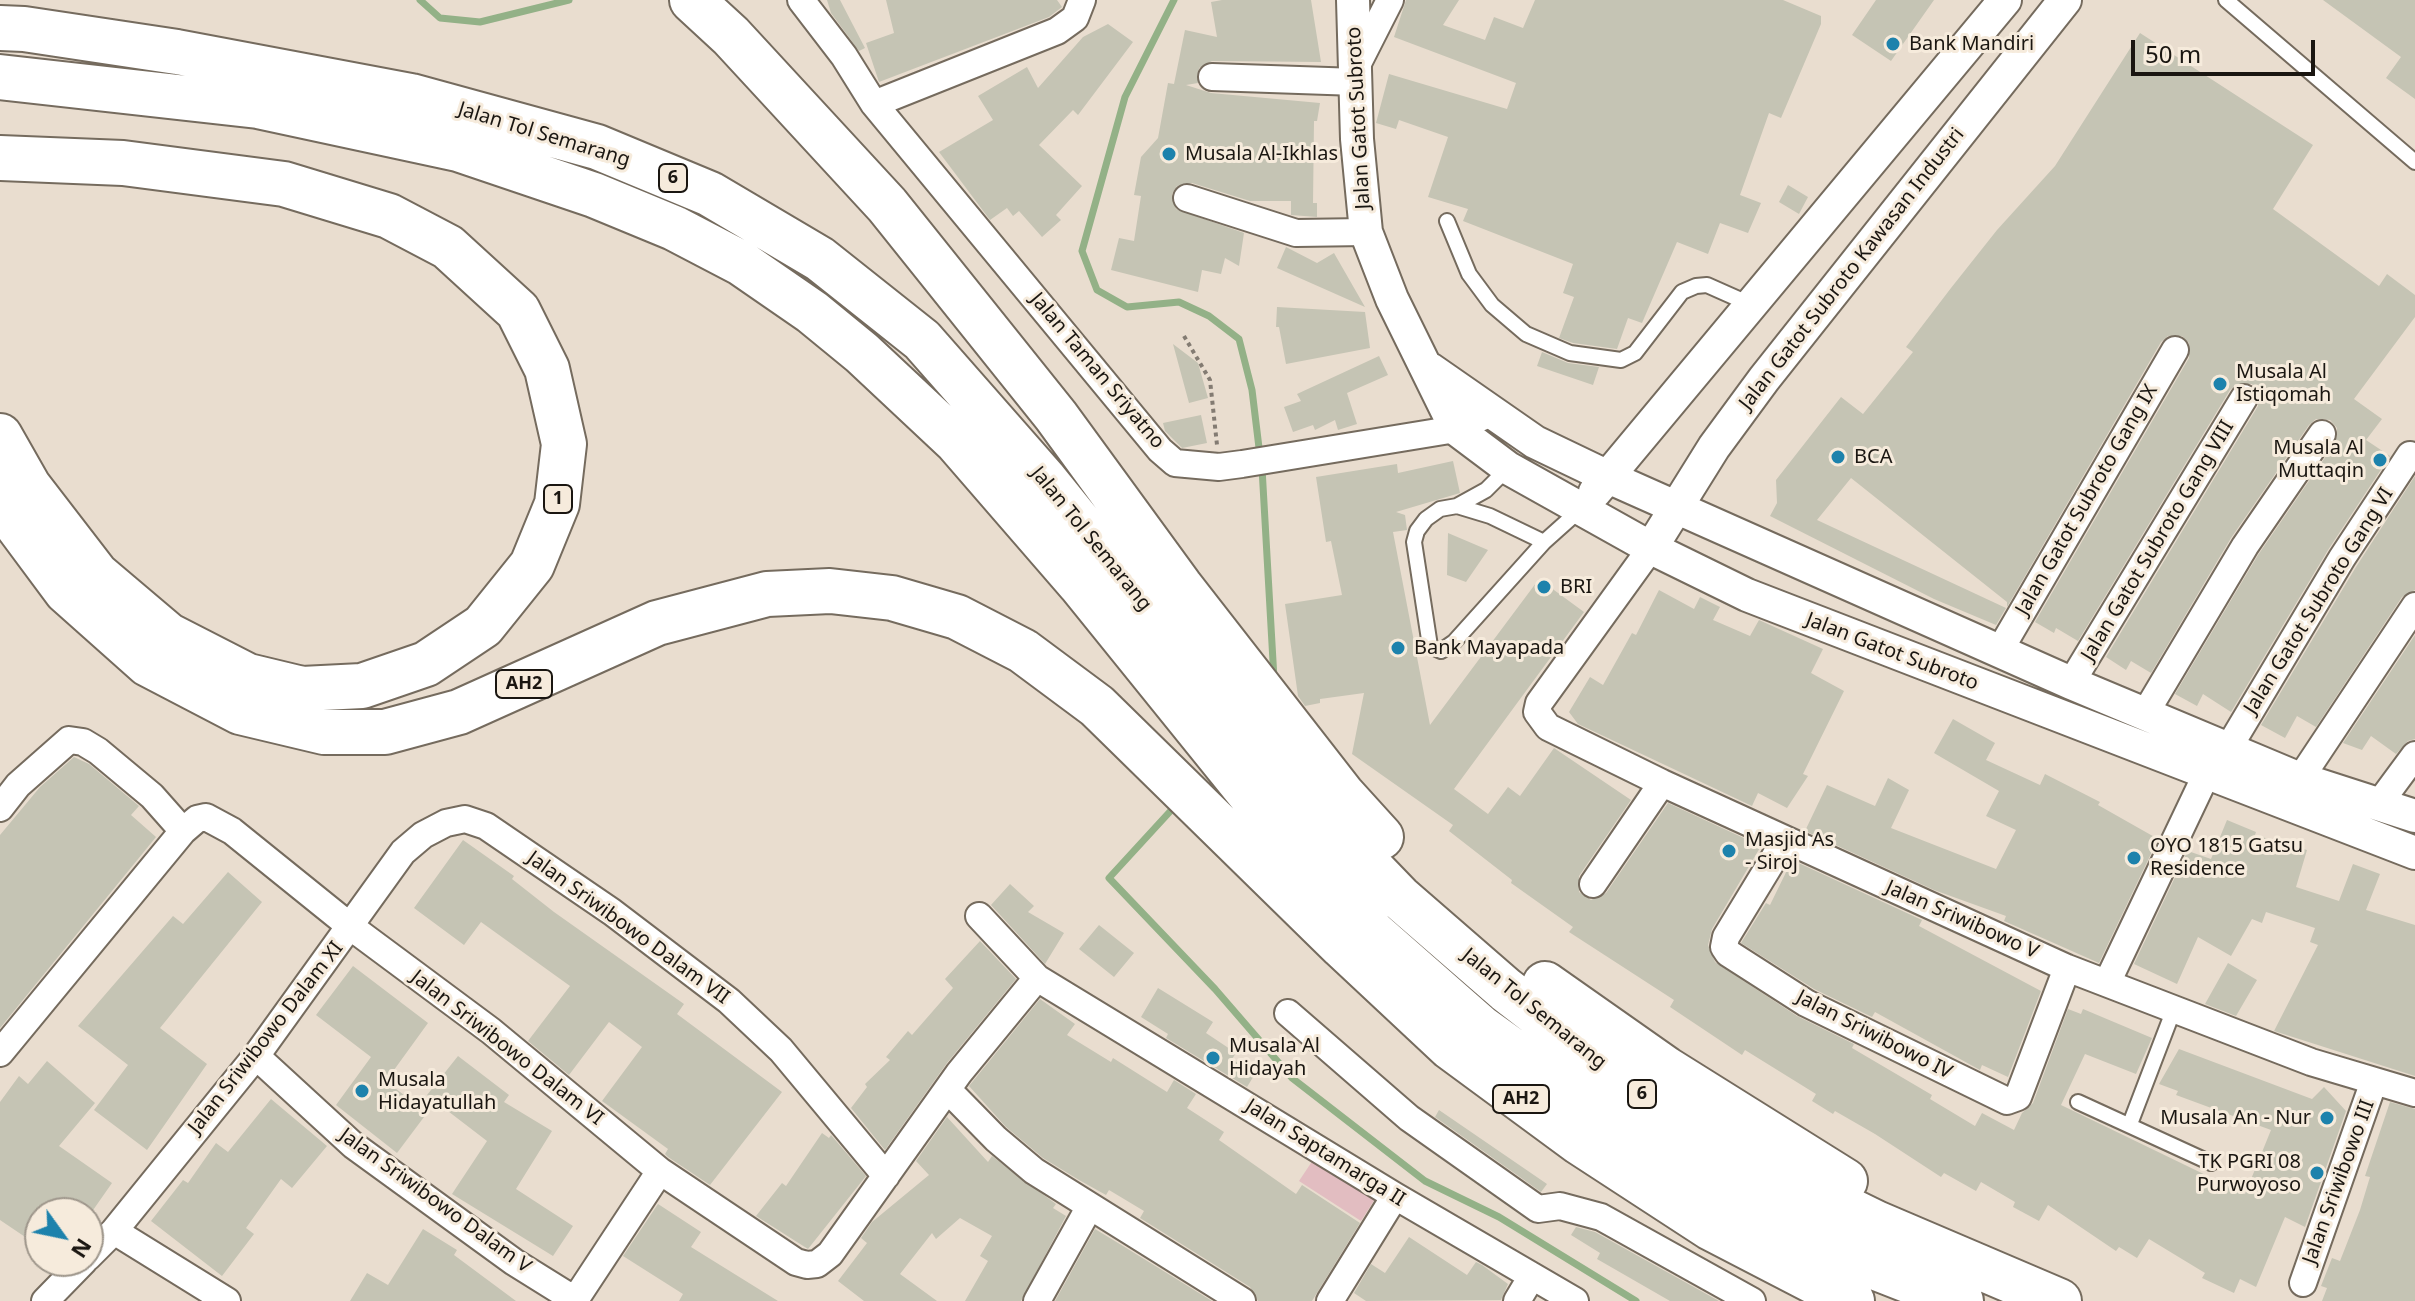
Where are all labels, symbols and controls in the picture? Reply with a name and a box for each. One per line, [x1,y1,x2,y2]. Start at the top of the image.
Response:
scale bar [2135,24,2319,74]
street label: Jalan Gatot Subroto [1342,26,1376,210]
place label: Bank Mandiri [1909,32,2034,56]
marker: Bank Mandiri [1884,35,1902,53]
text: 50 m [2145,37,2201,70]
street label: Jalan Tol Semarang [455,97,633,173]
street label: Jalan Gatot Subroto Kawasan Industri [1734,123,1970,415]
place label: Musala Al-Ikhlas [1185,142,1338,166]
marker: Musala Al-Ikhlas [1160,145,1178,163]
road number: 6 [659,164,687,192]
street label: Jalan Taman Sriyatno [1025,288,1169,454]
place label: Musala Al Istiqomah [2236,360,2331,407]
marker: Musala Al Istiqomah [2211,375,2229,393]
street label: Jalan Gatot Subroto Gang IX [2011,380,2163,620]
street label: Jalan Gatot Subroto Gang VIII [2077,416,2239,666]
place label: Musala Al Muttaqin [2273,436,2364,483]
place label: BCA [1854,445,1892,469]
marker: BCA [1829,448,1847,466]
marker: Musala Al Muttaqin [2371,451,2389,469]
street label: Jalan Tol Semarang [1025,462,1157,616]
street label: Jalan Gatot Subroto Gang VI [2239,483,2399,719]
road number: 1 [544,485,572,513]
place label: BRI [1560,575,1592,599]
marker: BRI [1535,578,1553,596]
street label: Jalan Gatot Subroto [1802,608,1982,696]
place label: Bank Mayapada [1414,636,1564,660]
marker: Bank Mayapada [1389,639,1407,657]
road number: AH2 [496,670,552,698]
place label: Masjid As - Siroj [1745,828,1834,875]
place label: OYO 1815 Gatsu Residence [2150,834,2303,881]
marker: Masjid As - Siroj [1720,842,1738,860]
street label: Jalan Sriwibowo Dalam VII [522,846,734,1010]
marker: OYO 1815 Gatsu Residence [2125,849,2143,867]
street label: Jalan Sriwibowo V [1882,875,2042,965]
street label: Jalan Sriwibowo Dalam XI [183,937,349,1139]
street label: Jalan Tol Semarang [1457,943,1611,1075]
street label: Jalan Sriwibowo Dalam VI [406,965,608,1131]
street label: Jalan Sriwibowo IV [1792,985,1956,1085]
place label: Musala Al Hidayah [1229,1034,1320,1081]
marker: Musala Al Hidayah [1204,1049,1222,1067]
place label: Musala Hidayatullah [378,1068,496,1115]
road number: 6 [1628,1080,1656,1108]
marker: Musala Hidayatullah [353,1082,371,1100]
road number: AH2 [1493,1085,1549,1113]
street label: Jalan Saptamarga II [1241,1094,1409,1212]
street label: Jalan Sriwibowo III [2298,1096,2380,1268]
place label: Musala An - Nur [2160,1106,2311,1130]
marker: Musala An - Nur [2318,1109,2336,1127]
street label: Jalan Sriwibowo Dalam V [334,1123,536,1279]
place label: TK PGRI 08 Purwoyoso [2197,1150,2301,1197]
marker: TK PGRI 08 Purwoyoso [2308,1164,2326,1182]
north arrow [24,1197,104,1277]
text: N [65,1233,100,1265]

